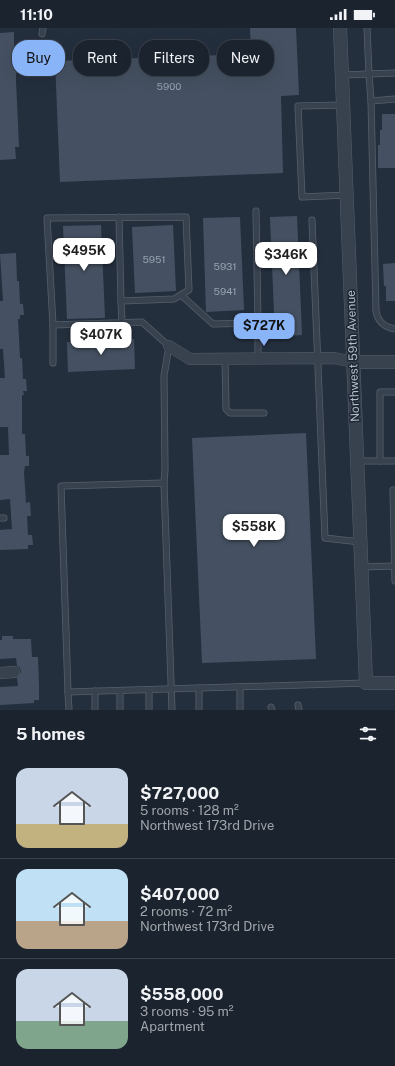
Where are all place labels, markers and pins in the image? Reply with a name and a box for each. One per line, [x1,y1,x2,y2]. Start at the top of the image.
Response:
pin: $495K [56,238,112,272]
pin: $346K [258,242,314,276]
pin: $727K [236,313,292,347]
pin: $407K [73,322,129,356]
pin: $558K [226,514,282,548]

